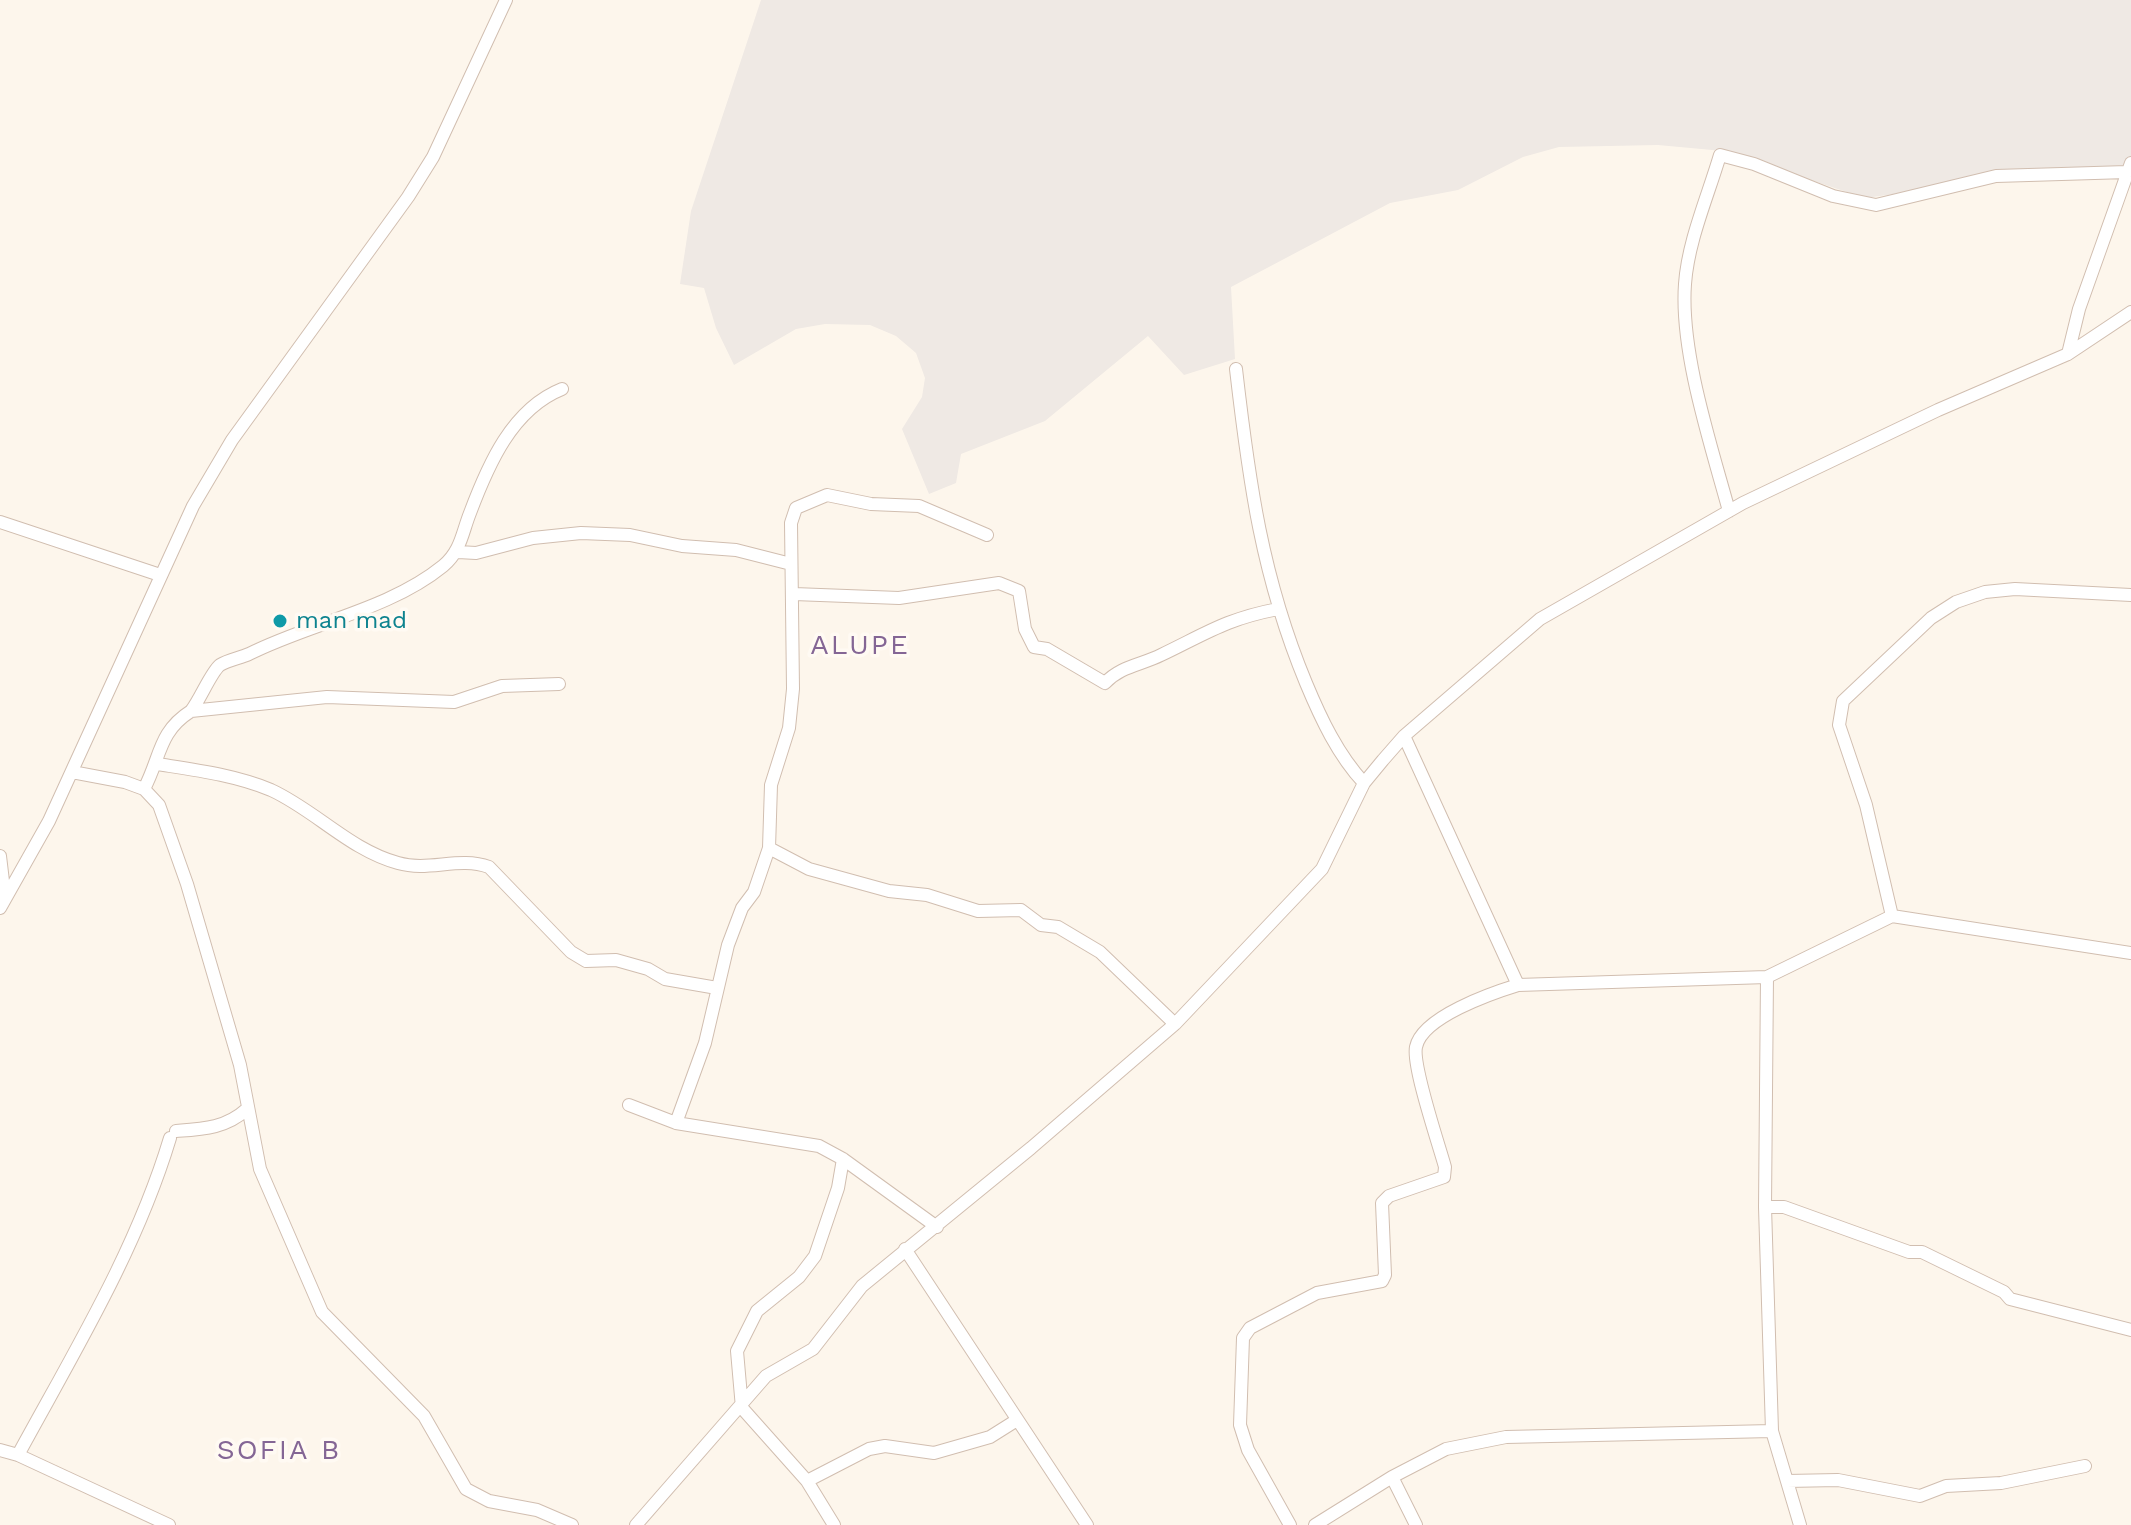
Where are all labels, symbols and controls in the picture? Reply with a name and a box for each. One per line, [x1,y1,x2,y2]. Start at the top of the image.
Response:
place label: man mad [296,607,407,635]
marker: man mad [271,612,289,630]
district label: ALUPE [810,629,910,663]
district label: SOFIA B [217,1434,341,1468]

